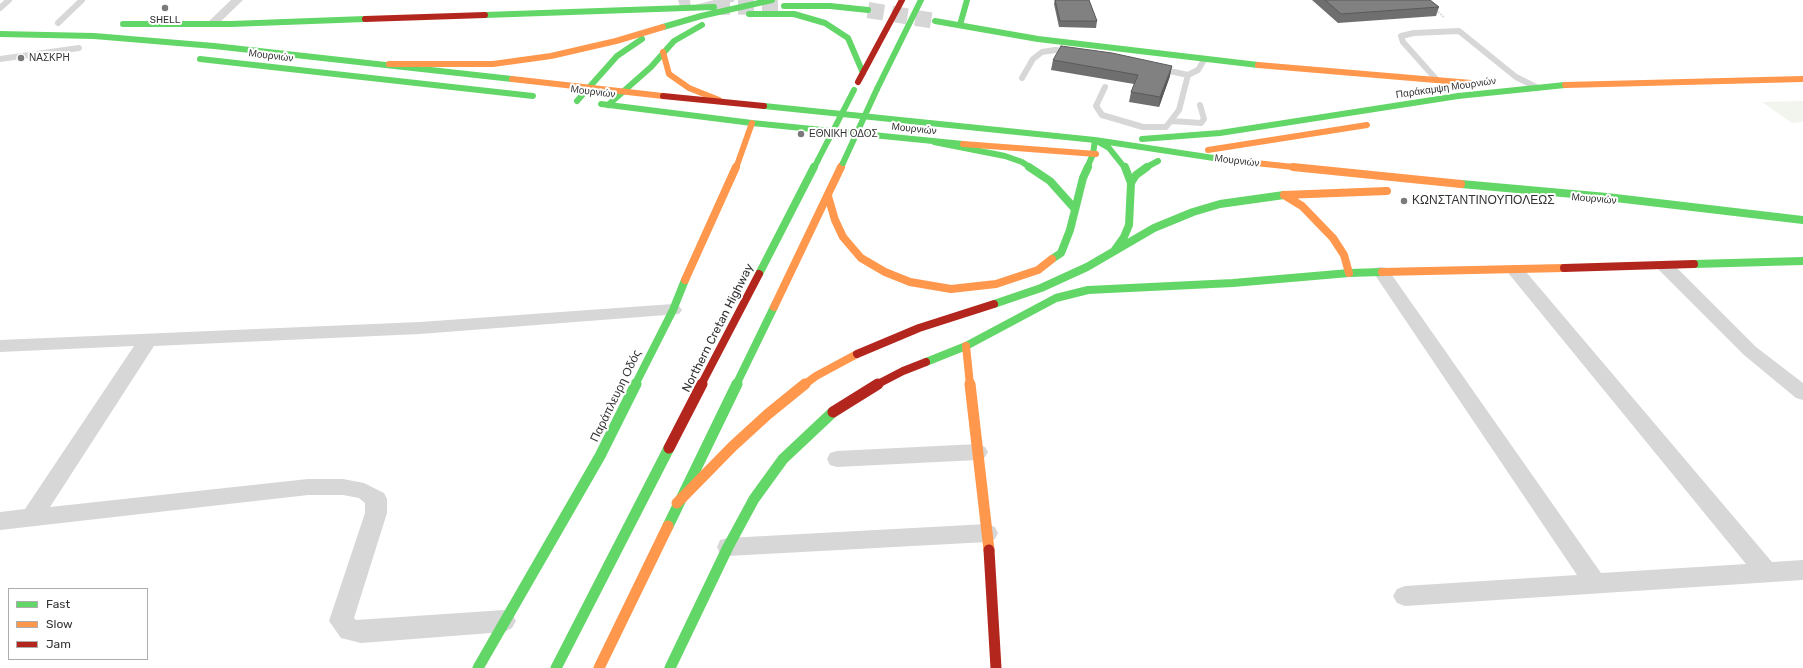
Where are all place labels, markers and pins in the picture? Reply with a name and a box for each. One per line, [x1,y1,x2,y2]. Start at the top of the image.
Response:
marker: SHELL [160,3,170,13]
place label: SHELL [150,14,180,26]
place label: ΝΑΣΚΡΗ [29,52,70,64]
marker: ΝΑΣΚΡΗ [16,53,26,63]
place label: ΕΘΝΙΚΗ ΟΔΟΣ [809,128,878,140]
marker: ΕΘΝΙΚΗ ΟΔΟΣ [796,129,806,139]
place label: ΚΩΝΣΤΑΝΤΙΝΟΥΠΟΛΕΩΣ [1412,194,1555,208]
marker: ΚΩΝΣΤΑΝΤΙΝΟΥΠΟΛΕΩΣ [1399,196,1409,206]

